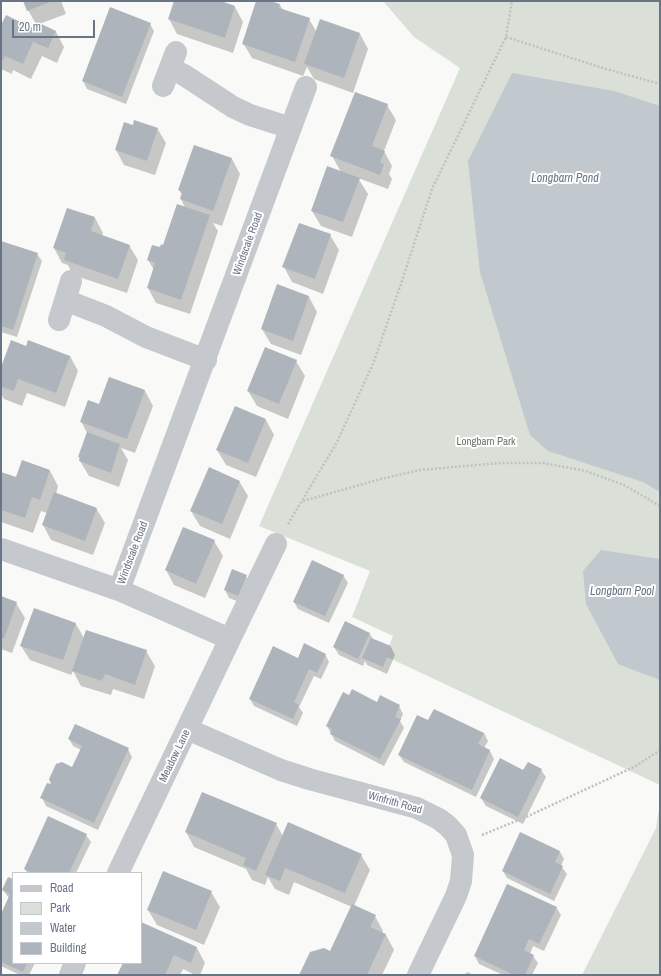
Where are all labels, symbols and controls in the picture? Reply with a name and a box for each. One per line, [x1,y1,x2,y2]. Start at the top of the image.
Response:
scale bar [14,12,97,38]
text: 20 m [19,19,41,35]
water label: Longbarn Pond [531,172,599,186]
street label: Windscale Road [230,211,266,277]
park label: Longbarn Park [456,435,516,449]
street label: Windscale Road [115,520,151,586]
water label: Longbarn Pool [590,585,654,599]
street label: Meadow Lane [157,728,193,784]
street label: Winfrith Road [366,789,424,817]
legend [12,872,142,964]
text: Road [50,880,74,896]
text: Park [50,900,70,916]
text: Water [50,920,76,936]
text: Building [50,940,86,956]

